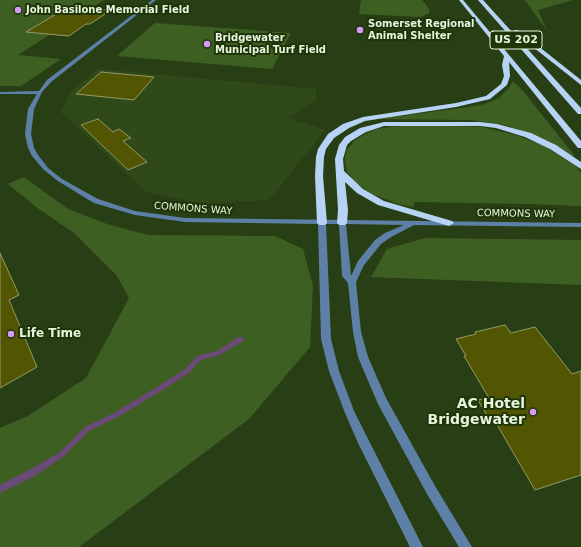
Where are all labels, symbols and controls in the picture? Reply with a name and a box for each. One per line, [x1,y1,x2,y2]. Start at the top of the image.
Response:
place label: John Basilone Memorial Field [26,4,189,16]
marker: John Basilone Memorial Field [13,5,23,15]
place label: Somerset Regional Animal Shelter [368,18,474,42]
marker: Somerset Regional Animal Shelter [355,25,365,35]
road number: US 202 [490,31,542,49]
place label: Bridgewater Municipal Turf Field [215,32,326,56]
marker: Bridgewater Municipal Turf Field [202,39,212,49]
street label: COMMONS WAY [153,200,233,218]
street label: COMMONS WAY [477,207,555,221]
place label: Life Time [19,327,81,341]
marker: Life Time [6,329,16,339]
place label: AC Hotel Bridgewater [428,396,525,428]
marker: AC Hotel Bridgewater [528,407,538,417]

